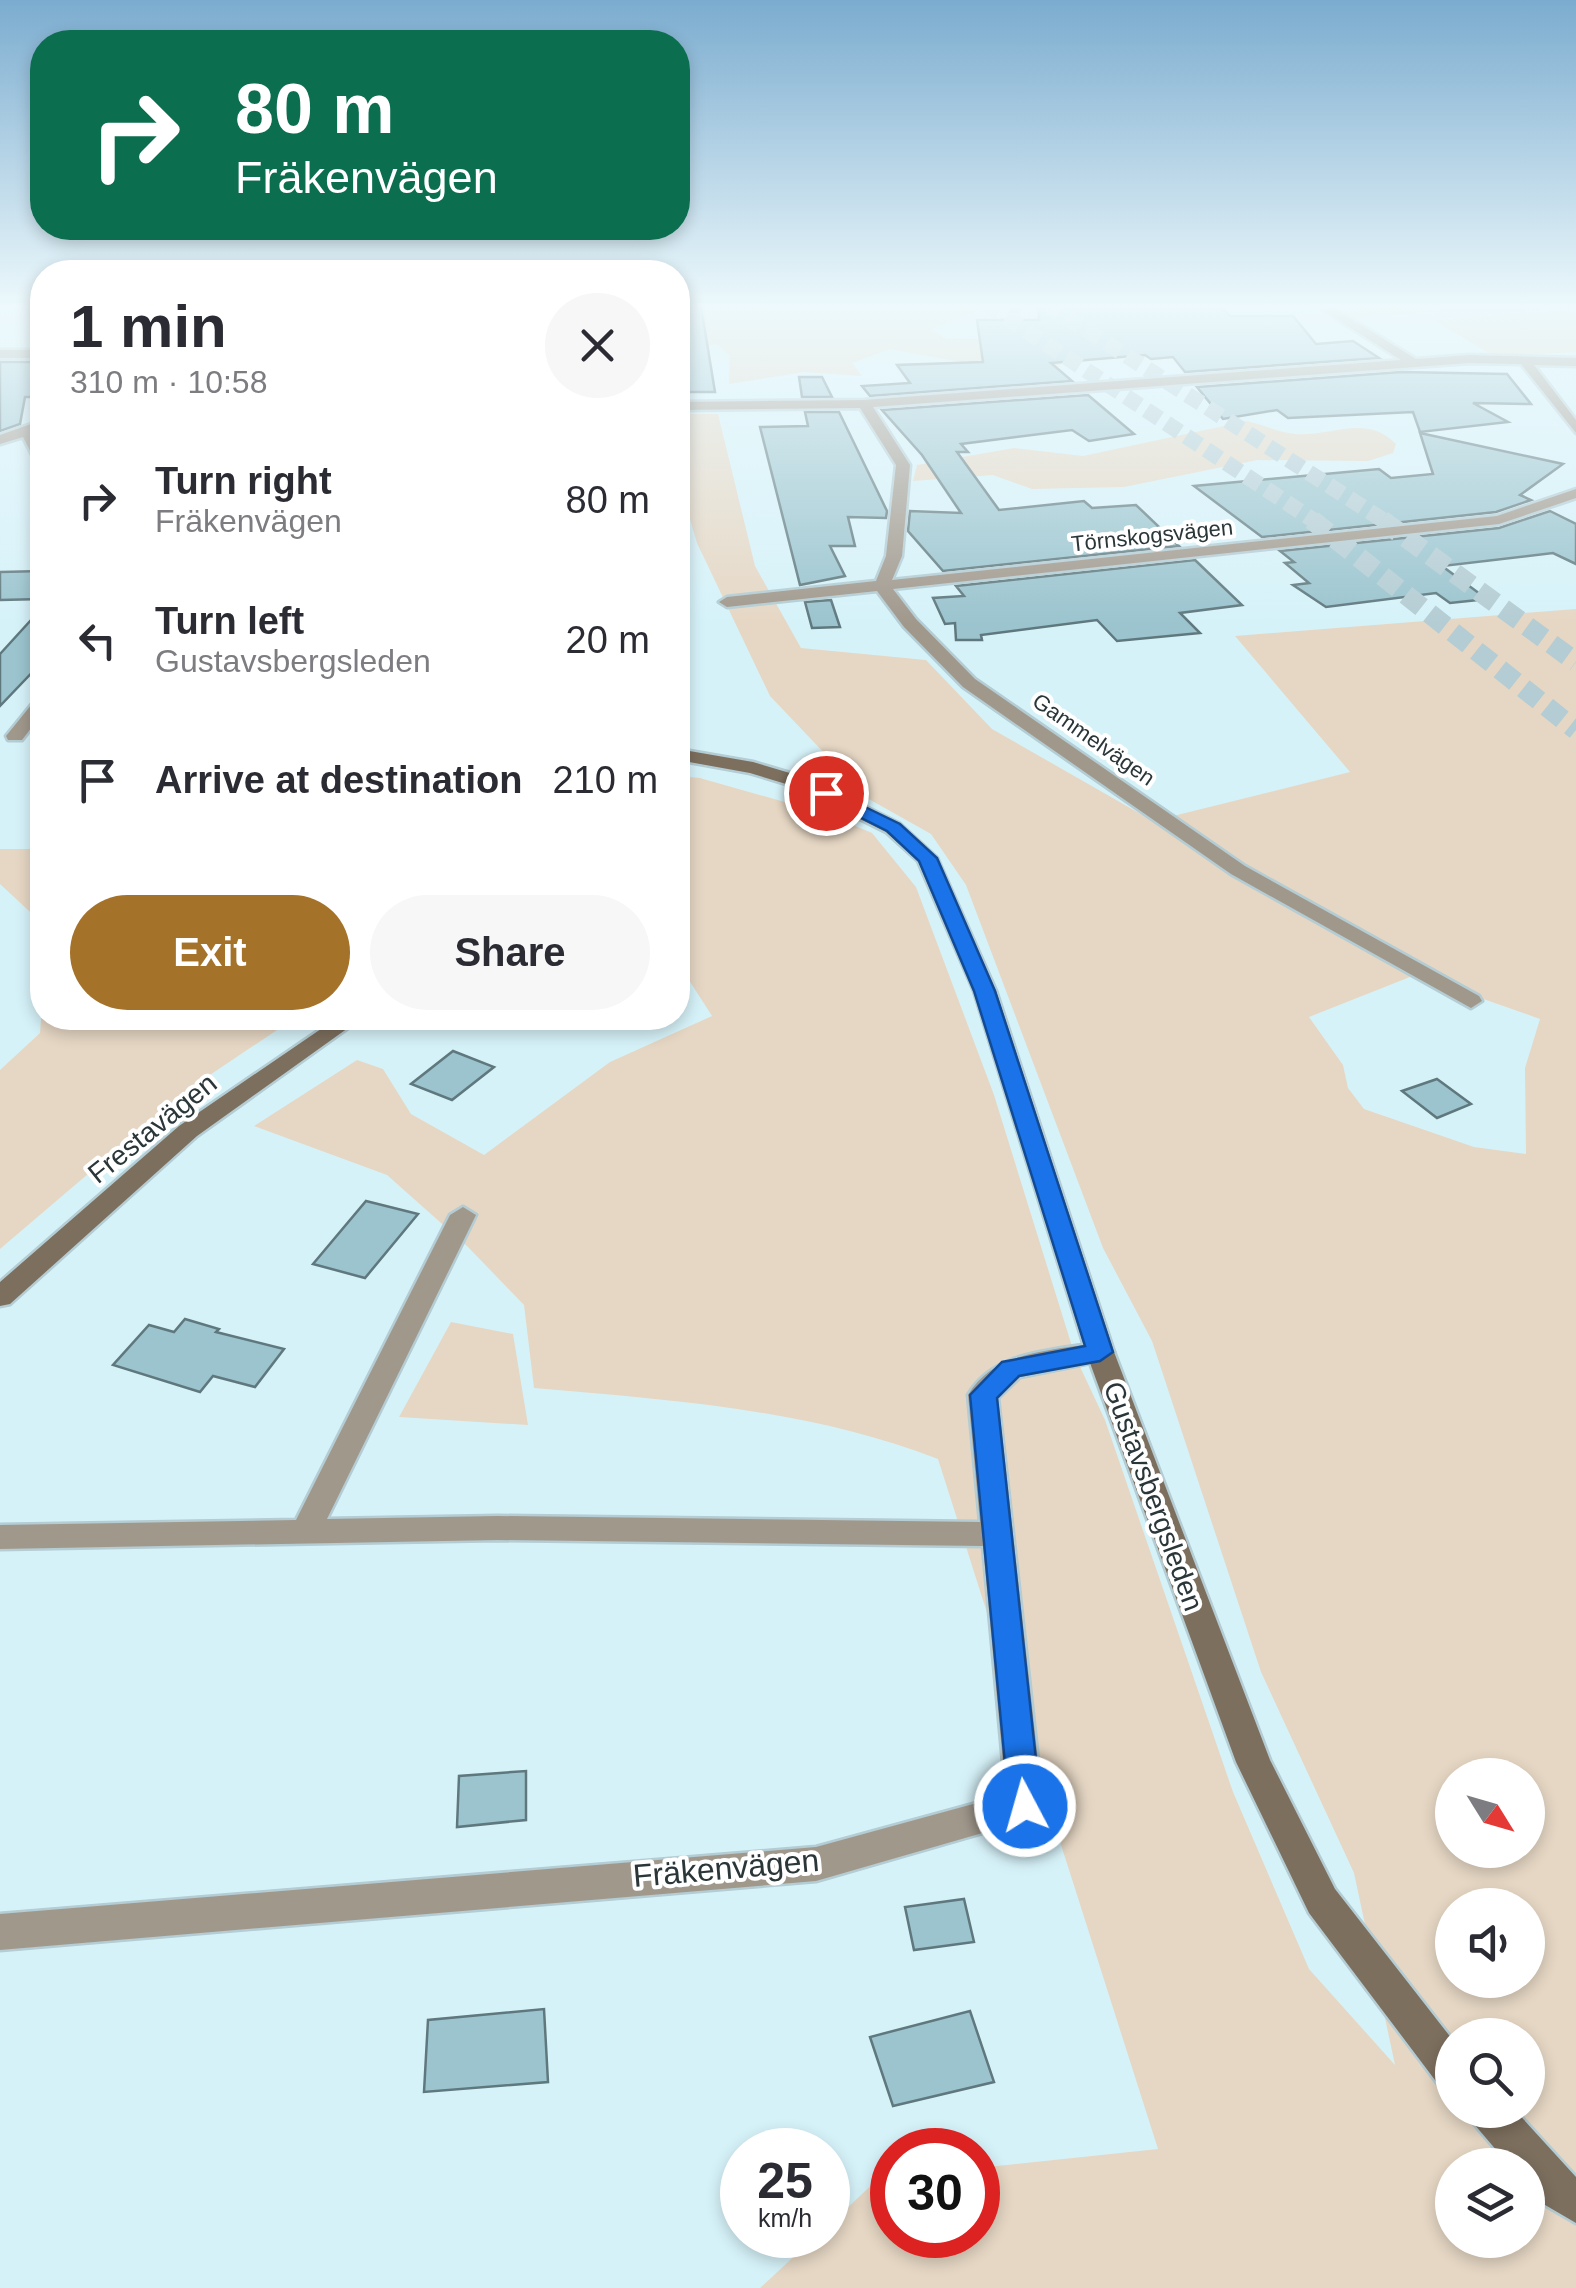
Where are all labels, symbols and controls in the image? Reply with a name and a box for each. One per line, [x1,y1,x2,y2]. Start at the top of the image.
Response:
icon: right [70,70,200,200]
text: 80 m [235,70,395,148]
text: Fräkenvägen [235,152,498,203]
text: 1 min [70,293,227,360]
button: close [545,293,650,398]
text: 310 m · 10:58 [70,364,267,400]
text: Turn right [155,460,332,502]
icon: right [70,473,125,528]
text: 80 m [566,479,650,521]
text: Fräkenvägen [155,503,342,539]
street label: Törnskogsvägen [1070,515,1234,556]
text: Turn left [155,600,304,642]
icon: left [70,613,125,668]
text: 20 m [566,619,650,661]
text: Gustavsbergsleden [155,643,431,679]
street label: Gammelvägen [1028,688,1159,791]
pin [784,751,869,836]
icon: arrive [70,753,125,808]
text: Arrive at destination [155,759,522,801]
text: 210 m [552,759,658,801]
icon: arrive [799,766,854,821]
button: Exit [70,895,350,1010]
button: Share [370,895,650,1010]
street label: Frestavägen [82,1067,223,1189]
street label: Gustavsbergsleden [1098,1378,1209,1615]
position arrow [973,1754,1077,1858]
north arrow [1435,1758,1545,1868]
map controls [1435,1758,1545,2258]
street label: Fräkenvägen [631,1842,821,1894]
button: sound [1435,1888,1545,1998]
button: search [1435,2018,1545,2128]
speed limit sign: 30 [870,2128,1000,2258]
button: layers [1435,2148,1545,2258]
text: 25 [757,2153,813,2209]
text: km/h [758,2204,812,2232]

